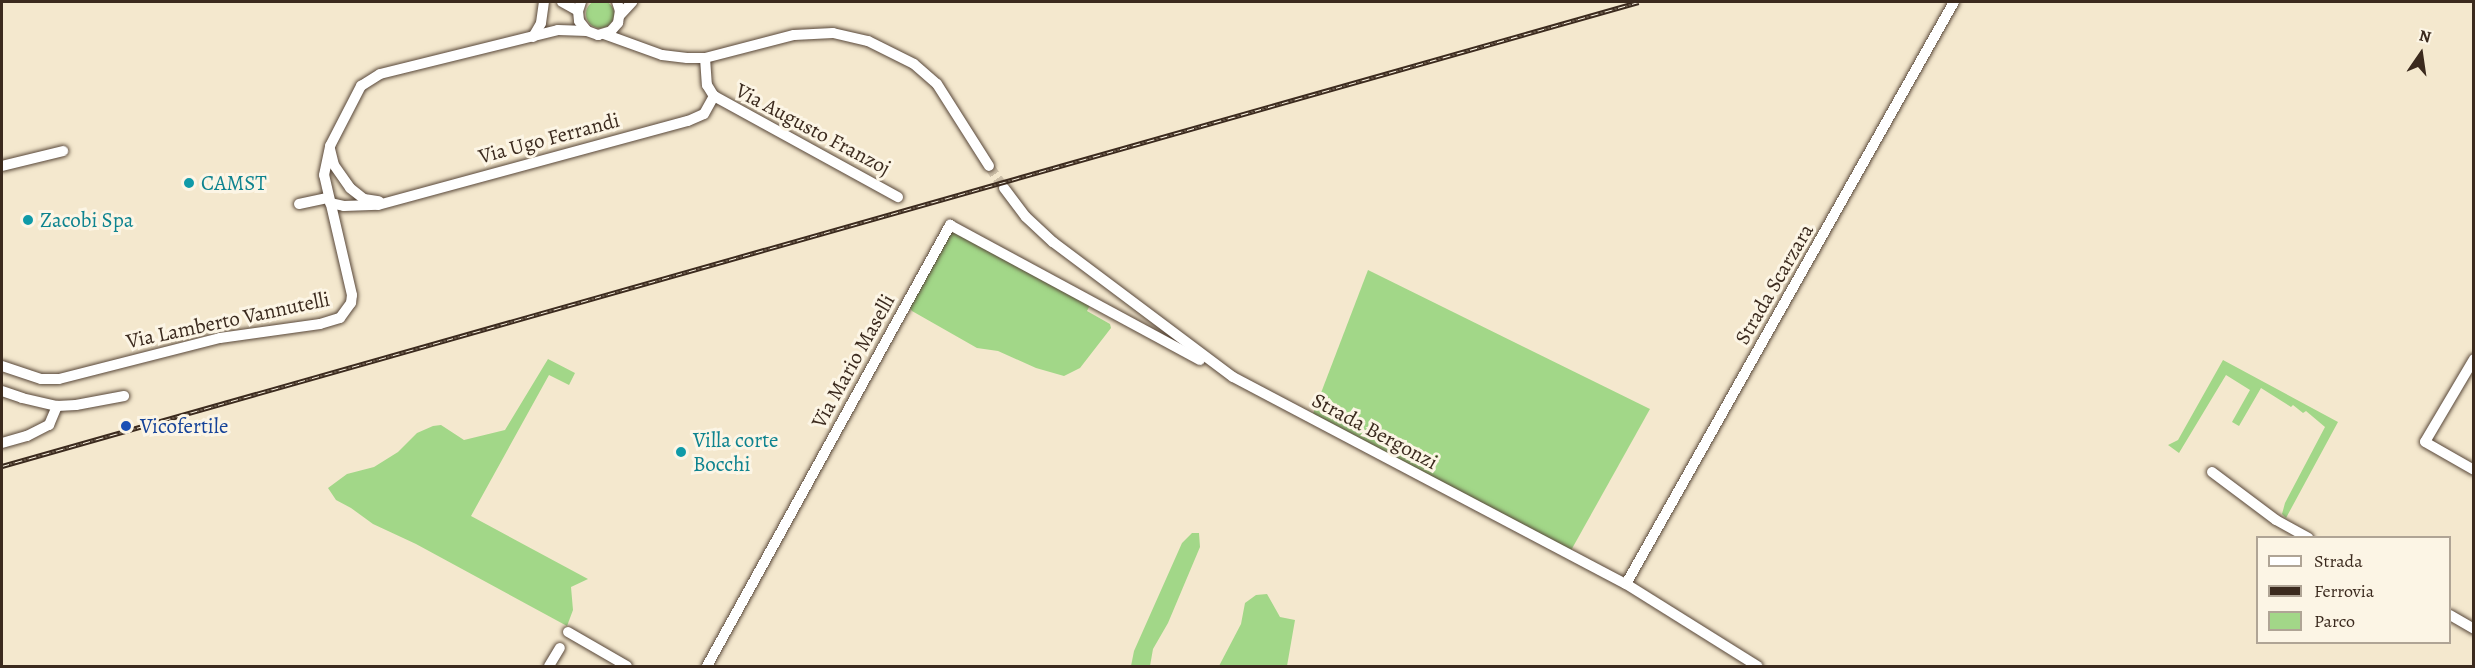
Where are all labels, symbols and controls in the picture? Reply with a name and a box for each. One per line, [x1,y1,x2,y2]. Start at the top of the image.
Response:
north arrow [2391,24,2451,84]
text: N [2417,24,2433,48]
street label: Via Augusto Franzoj [731,78,895,180]
street label: Via Ugo Ferrandi [476,107,622,169]
place label: CAMST [201,170,267,196]
marker: CAMST [182,176,196,190]
place label: Zacobi Spa [40,207,134,233]
marker: Zacobi Spa [21,213,35,227]
street label: Strada Scarzara [1729,219,1819,349]
street label: Via Lamberto Vannutelli [124,286,332,354]
street label: Via Mario Maselli [806,290,900,432]
street label: Strada Bergonzi [1308,387,1442,475]
place label: Vicofertile [140,413,228,439]
marker: Vicofertile [117,417,135,435]
place label: Villa corte Bocchi [693,427,779,477]
marker: Villa corte Bocchi [674,445,688,459]
legend [2256,536,2451,644]
text: Strada [2314,549,2363,573]
text: Ferrovia [2314,579,2374,603]
text: Parco [2314,609,2355,633]

